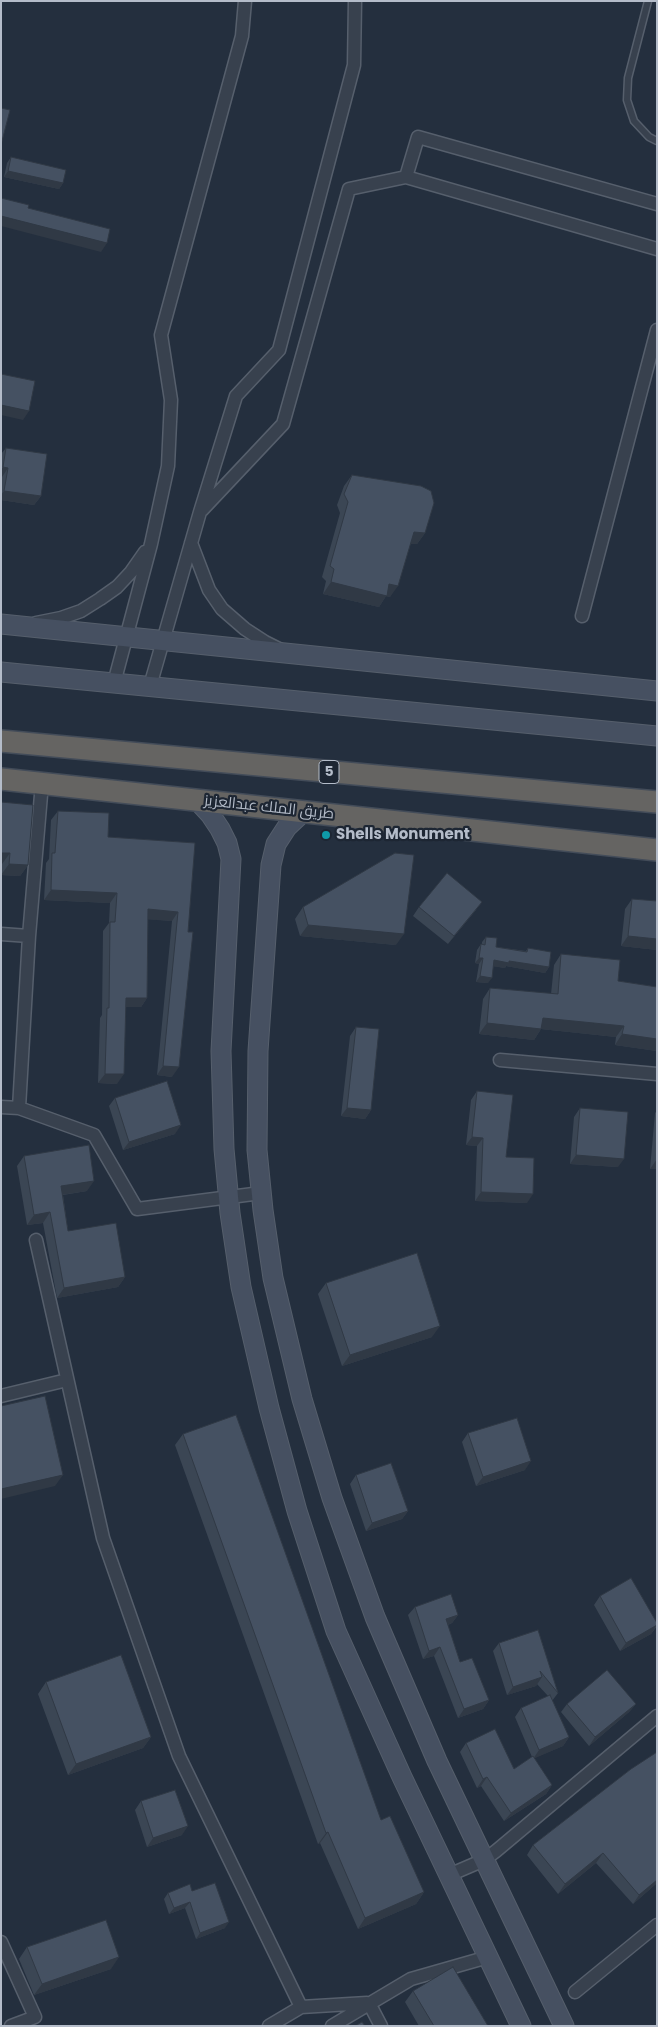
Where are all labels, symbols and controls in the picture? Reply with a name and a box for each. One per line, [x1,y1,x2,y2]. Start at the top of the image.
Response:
road number: 5 [319,760,339,784]
street label: طريق الملك عبدالعزيز [203,792,335,824]
place label: Shells Monument [336,826,470,844]
marker: Shells Monument [320,829,332,841]

